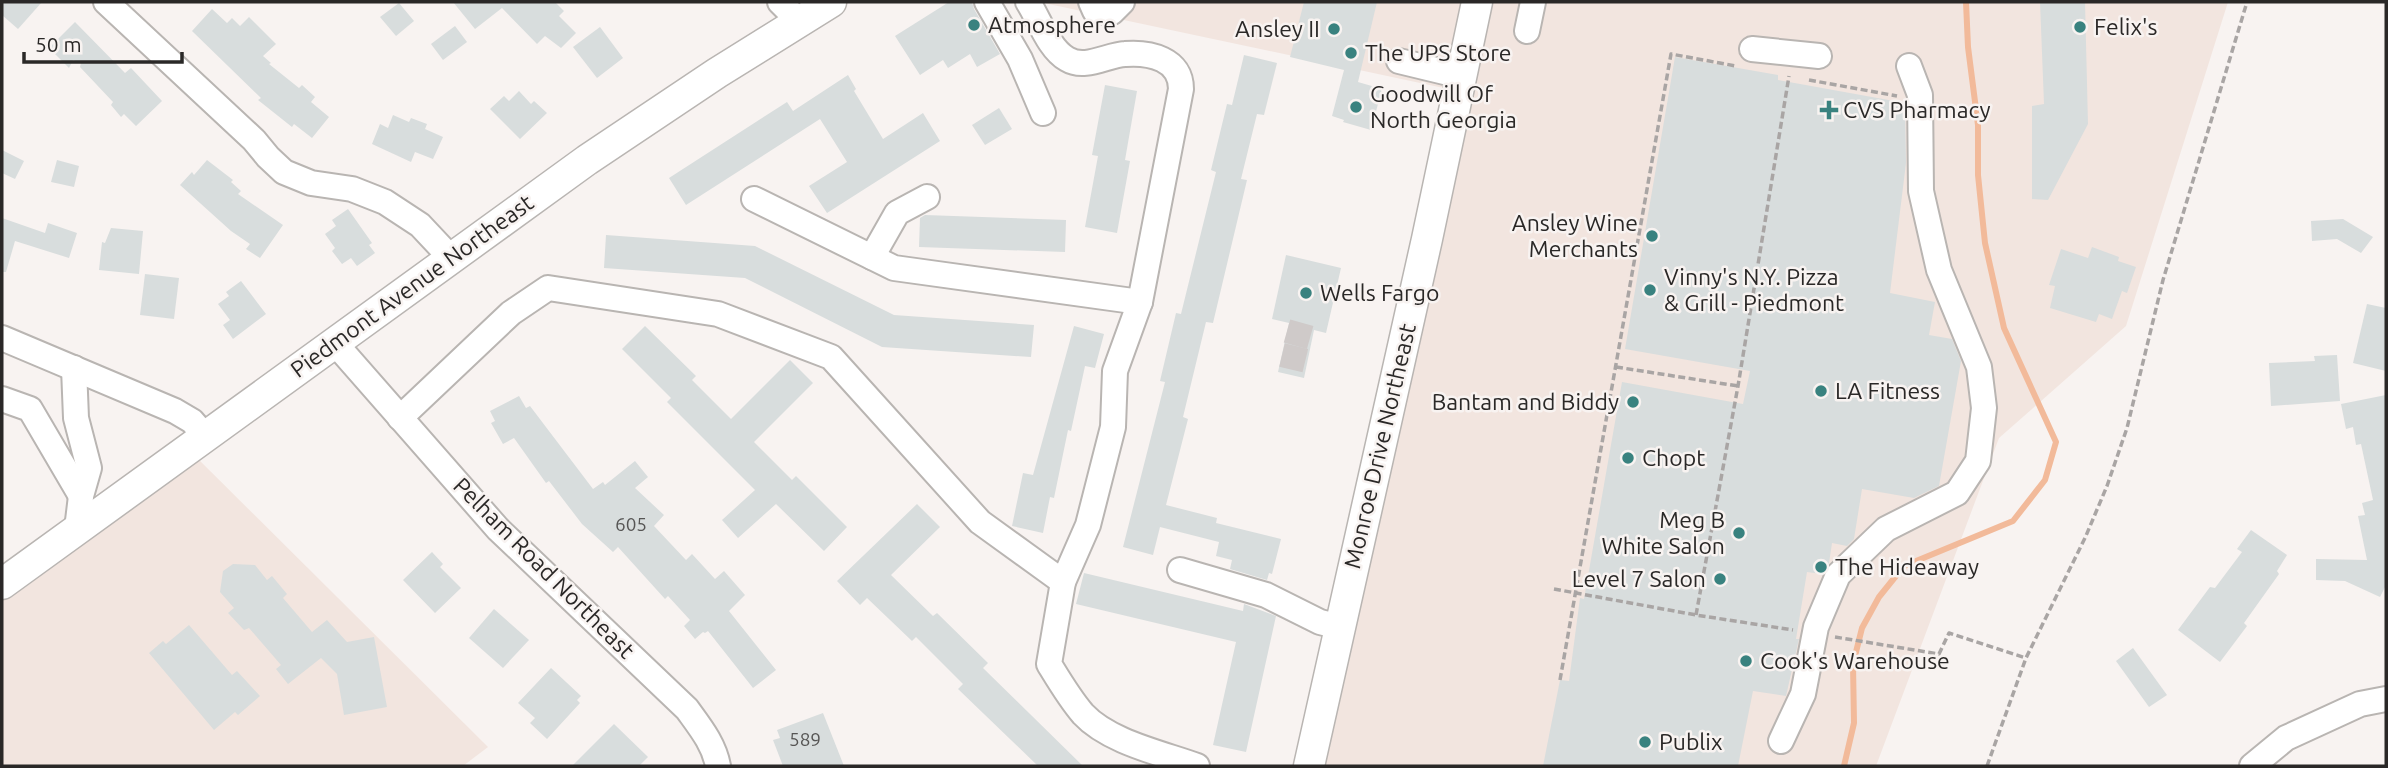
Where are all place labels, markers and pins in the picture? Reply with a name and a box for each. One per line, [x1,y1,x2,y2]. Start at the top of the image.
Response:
place label: Atmosphere [988,12,1116,37]
place label: Felix's [2094,14,2158,39]
place label: Ansley II [1235,16,1320,41]
marker: Atmosphere [966,17,982,33]
marker: Felix's [2072,19,2088,35]
marker: Ansley II [1326,21,1342,37]
place label: The UPS Store [1365,40,1512,65]
marker: The UPS Store [1343,45,1359,61]
place label: Goodwill Of North Georgia [1370,81,1517,132]
place label: CVS Pharmacy [1843,97,1991,122]
marker: Goodwill Of North Georgia [1348,99,1364,115]
marker: CVS Pharmacy [1821,102,1837,118]
place label: Ansley Wine Merchants [1512,210,1638,261]
marker: Ansley Wine Merchants [1644,228,1660,244]
place label: Vinny's N.Y. Pizza & Grill - Piedmont [1664,264,1844,315]
place label: Wells Fargo [1320,280,1439,305]
marker: Vinny's N.Y. Pizza & Grill - Piedmont [1642,282,1658,298]
marker: Wells Fargo [1298,285,1314,301]
place label: LA Fitness [1835,378,1940,403]
marker: LA Fitness [1813,383,1829,399]
place label: Bantam and Biddy [1432,389,1619,414]
marker: Bantam and Biddy [1625,394,1641,410]
place label: Chopt [1642,445,1705,470]
marker: Chopt [1620,450,1636,466]
place label: Meg B White Salon [1602,507,1725,558]
marker: Meg B White Salon [1731,525,1747,541]
place label: The Hideaway [1835,554,1979,579]
marker: The Hideaway [1813,559,1829,575]
place label: Level 7 Salon [1572,566,1706,591]
marker: Level 7 Salon [1712,571,1728,587]
place label: Cook's Warehouse [1760,648,1950,673]
marker: Cook's Warehouse [1738,653,1754,669]
place label: Publix [1659,729,1723,754]
marker: Publix [1637,734,1653,750]

